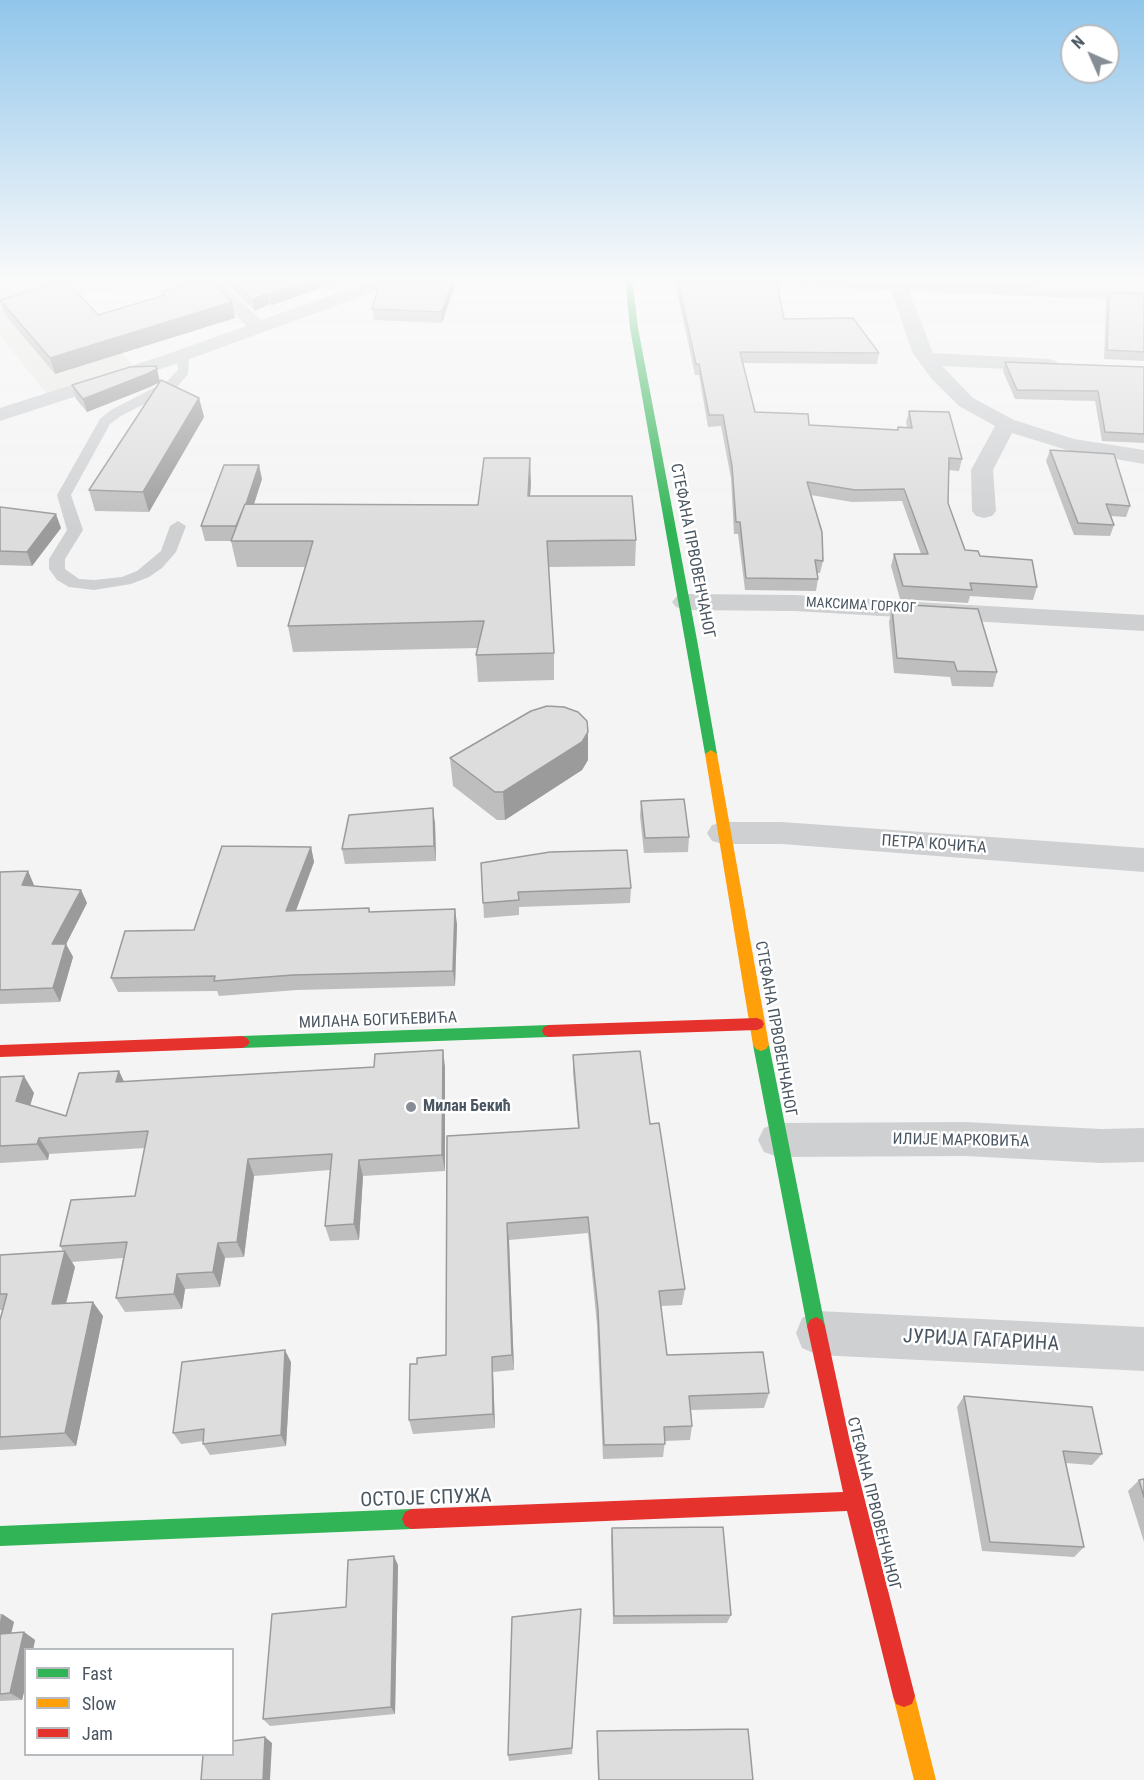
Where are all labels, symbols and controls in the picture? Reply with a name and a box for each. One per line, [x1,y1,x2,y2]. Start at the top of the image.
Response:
north arrow [1060,24,1120,84]
text: N [1068,32,1089,53]
street label: СТЕФАНА ПРВОВЕНЧАНОГ [666,462,718,640]
street label: МАКСИМА ГОРКОГ [805,595,917,617]
street label: ПЕТРА КОЧИЋА [881,832,987,858]
street label: СТЕФАНА ПРВОВЕНЧАНОГ [750,940,800,1118]
street label: МИЛАНА БОГИЋЕВИЋА [299,1009,457,1033]
place label: Милан Бекић [423,1097,511,1117]
marker: Милан Бекић [404,1100,418,1114]
street label: ИЛИЈЕ МАРКОВИЋА [892,1130,1030,1152]
street label: ЈУРИЈА ГАГАРИНА [902,1325,1060,1357]
street label: СТЕФАНА ПРВОВЕНЧАНОГ [842,1415,904,1593]
street label: ОСТОЈЕ СПУЖА [360,1485,492,1513]
legend [24,1648,234,1756]
text: Fast [82,1663,113,1684]
text: Slow [82,1693,116,1714]
text: Jam [82,1723,113,1744]

